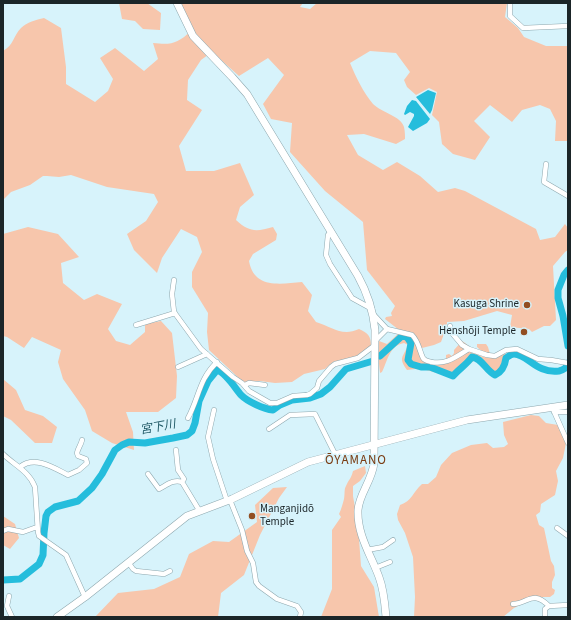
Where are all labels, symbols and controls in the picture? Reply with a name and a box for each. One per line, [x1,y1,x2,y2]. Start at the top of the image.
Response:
place label: Kasuga Shrine [454,298,519,312]
marker: Kasuga Shrine [522,300,532,310]
place label: Henshōji Temple [439,325,516,339]
marker: Henshōji Temple [519,327,529,337]
water label: 宮下川 [139,418,177,438]
district label: ŌYAMANO [325,453,387,469]
place label: Manganjidō Temple [260,503,314,529]
marker: Manganjidō Temple [247,511,257,521]

